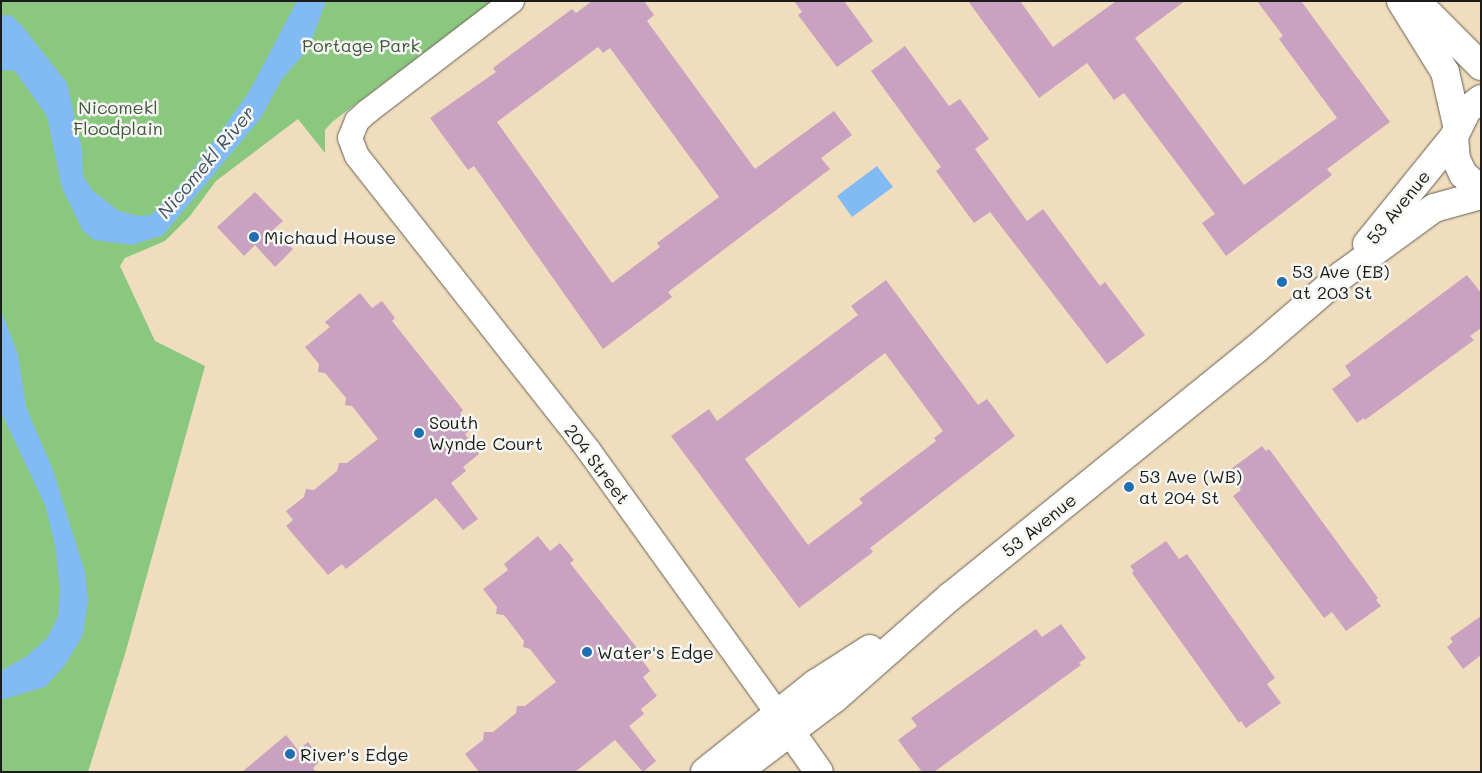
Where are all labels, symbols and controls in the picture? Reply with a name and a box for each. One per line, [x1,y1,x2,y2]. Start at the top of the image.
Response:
park label: Portage Park [302,34,420,56]
park label: Nicomekl Floodplain [73,97,163,140]
water label: Nicomekl River [152,101,260,223]
street label: 53 Avenue [1362,166,1434,248]
place label: Michaud House [264,226,396,248]
marker: Michaud House [248,231,260,243]
place label: 53 Ave (EB) at 203 St [1292,261,1390,304]
marker: 53 Ave (EB) at 203 St [1276,276,1288,288]
place label: South Wynde Court [429,412,543,454]
street label: 204 Street [560,420,634,508]
marker: South Wynde Court [413,427,425,439]
place label: 53 Ave (WB) at 204 St [1139,466,1242,508]
marker: 53 Ave (WB) at 204 St [1123,481,1135,493]
street label: 53 Avenue [998,489,1080,561]
place label: Water's Edge [597,641,714,663]
marker: Water's Edge [581,646,593,658]
place label: River's Edge [300,743,409,765]
marker: River's Edge [284,748,296,760]

